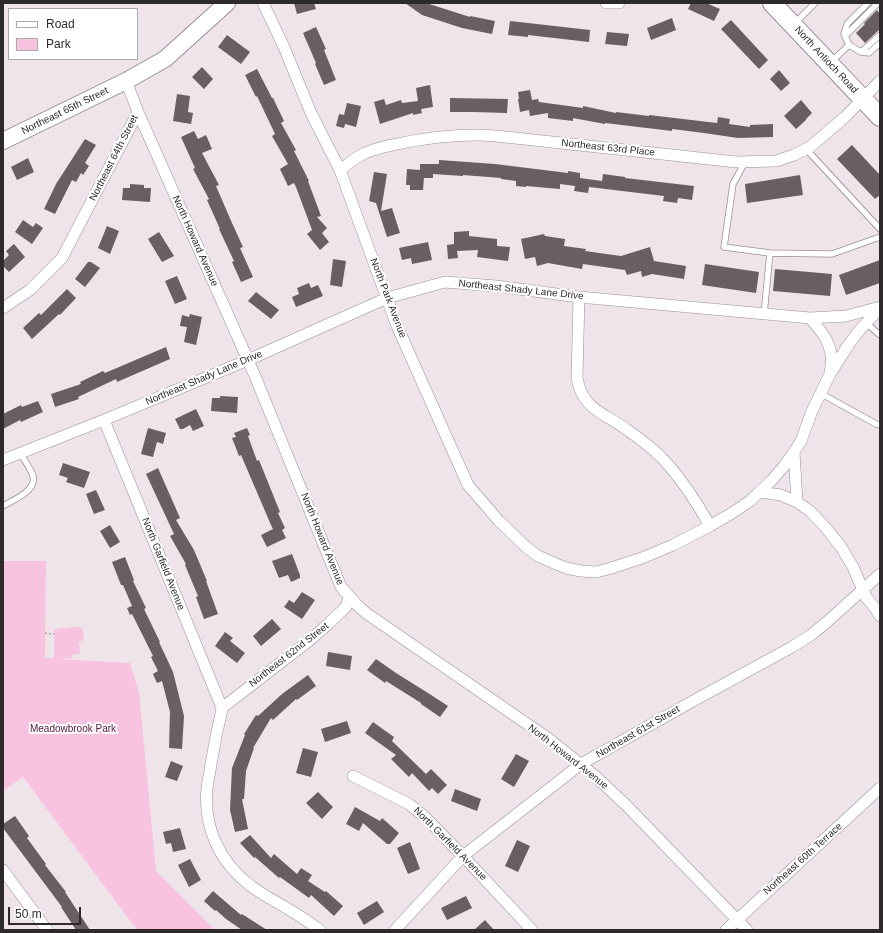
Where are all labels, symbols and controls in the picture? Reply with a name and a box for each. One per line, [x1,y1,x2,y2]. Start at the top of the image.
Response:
legend [8,8,138,60]
text: Road [46,17,75,31]
street label: North Antioch Road [792,24,860,96]
text: Park [46,37,71,51]
street label: Northeast 65th Street [20,85,110,137]
street label: Northeast 64th Street [87,113,141,203]
street label: Northeast 63rd Place [561,137,655,159]
street label: North Howard Avenue [170,194,220,288]
street label: North Park Avenue [367,256,409,340]
street label: Northeast Shady Lane Drive [458,277,584,303]
street label: Northeast Shady Lane Drive [144,348,264,408]
street label: North Howard Avenue [298,491,346,587]
street label: North Garfield Avenue [139,516,187,612]
street label: Northeast 62nd Street [247,620,331,690]
street label: Northeast 61st Street [594,703,682,761]
street label: North Howard Avenue [526,722,610,792]
park label: Meadowbrook Park [30,723,116,735]
street label: North Garfield Avenue [411,805,489,883]
street label: Northeast 60th Terrace [761,821,845,897]
scale bar [10,899,83,925]
text: 50 m [15,907,42,921]

